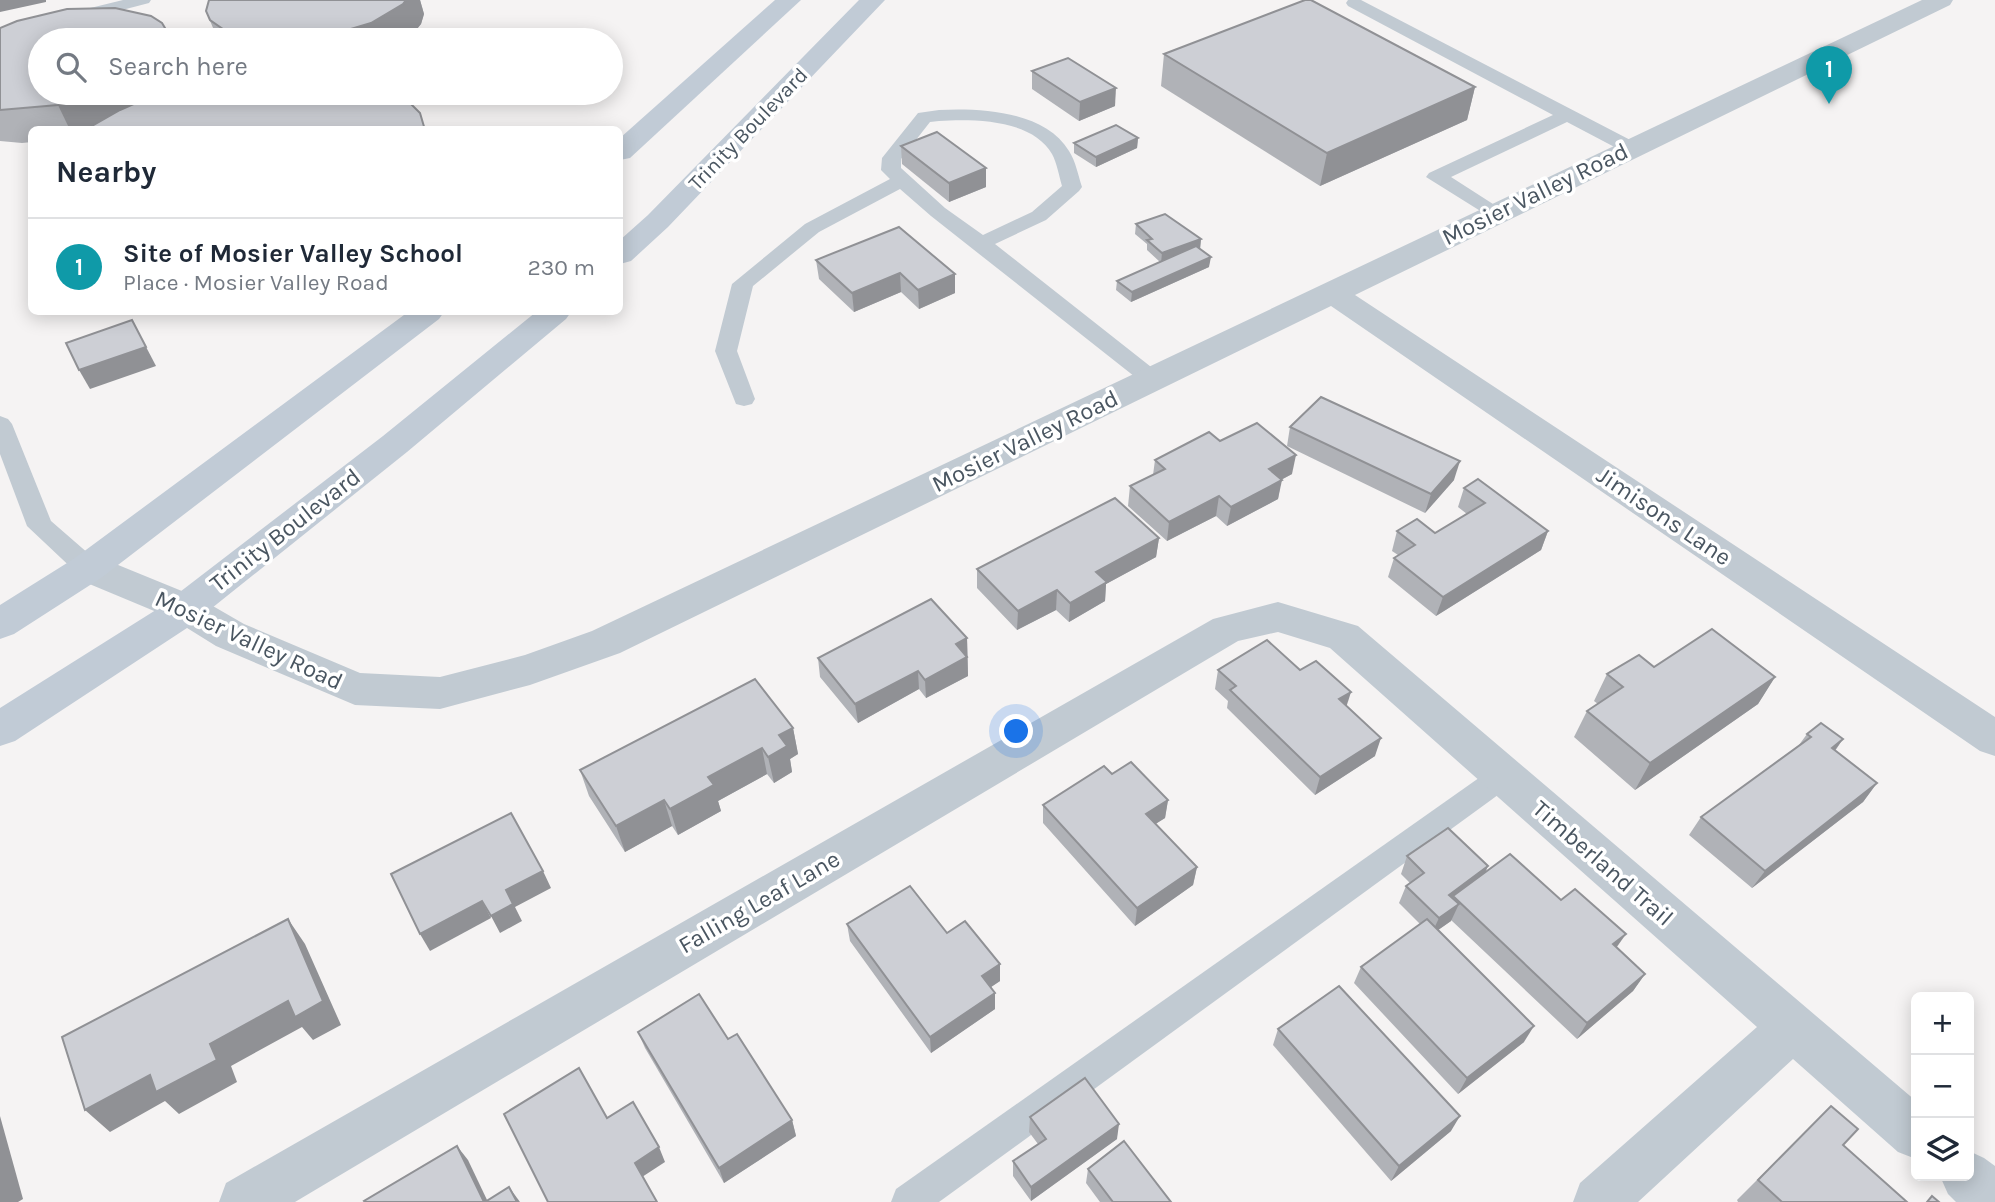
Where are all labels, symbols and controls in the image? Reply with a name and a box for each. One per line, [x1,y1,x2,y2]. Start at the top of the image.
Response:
search box [28,28,623,105]
pin: 1 [1806,46,1852,104]
icon: search [52,48,90,86]
text: Search here [108,51,248,82]
street label: Trinity Boulevard [684,63,812,195]
street label: Mosier Valley Road [1437,137,1633,251]
text: Nearby [56,154,156,190]
text: Site of Mosier Valley School [123,238,463,269]
text: 1 [75,254,83,281]
text: 230 m [527,254,595,281]
text: Place · Mosier Valley Road [123,269,389,296]
street label: Mosier Valley Road [927,384,1123,498]
street label: Jimisons Lane [1591,461,1737,571]
street label: Trinity Boulevard [204,463,366,597]
street label: Mosier Valley Road [151,584,347,696]
your location [999,714,1033,748]
street label: Timberland Trail [1527,794,1679,932]
street label: Falling Leaf Lane [673,845,845,959]
map controls [1911,992,1974,1181]
button: + [1911,992,1974,1055]
button: − [1911,1055,1974,1118]
button: layers [1911,1118,1974,1181]

